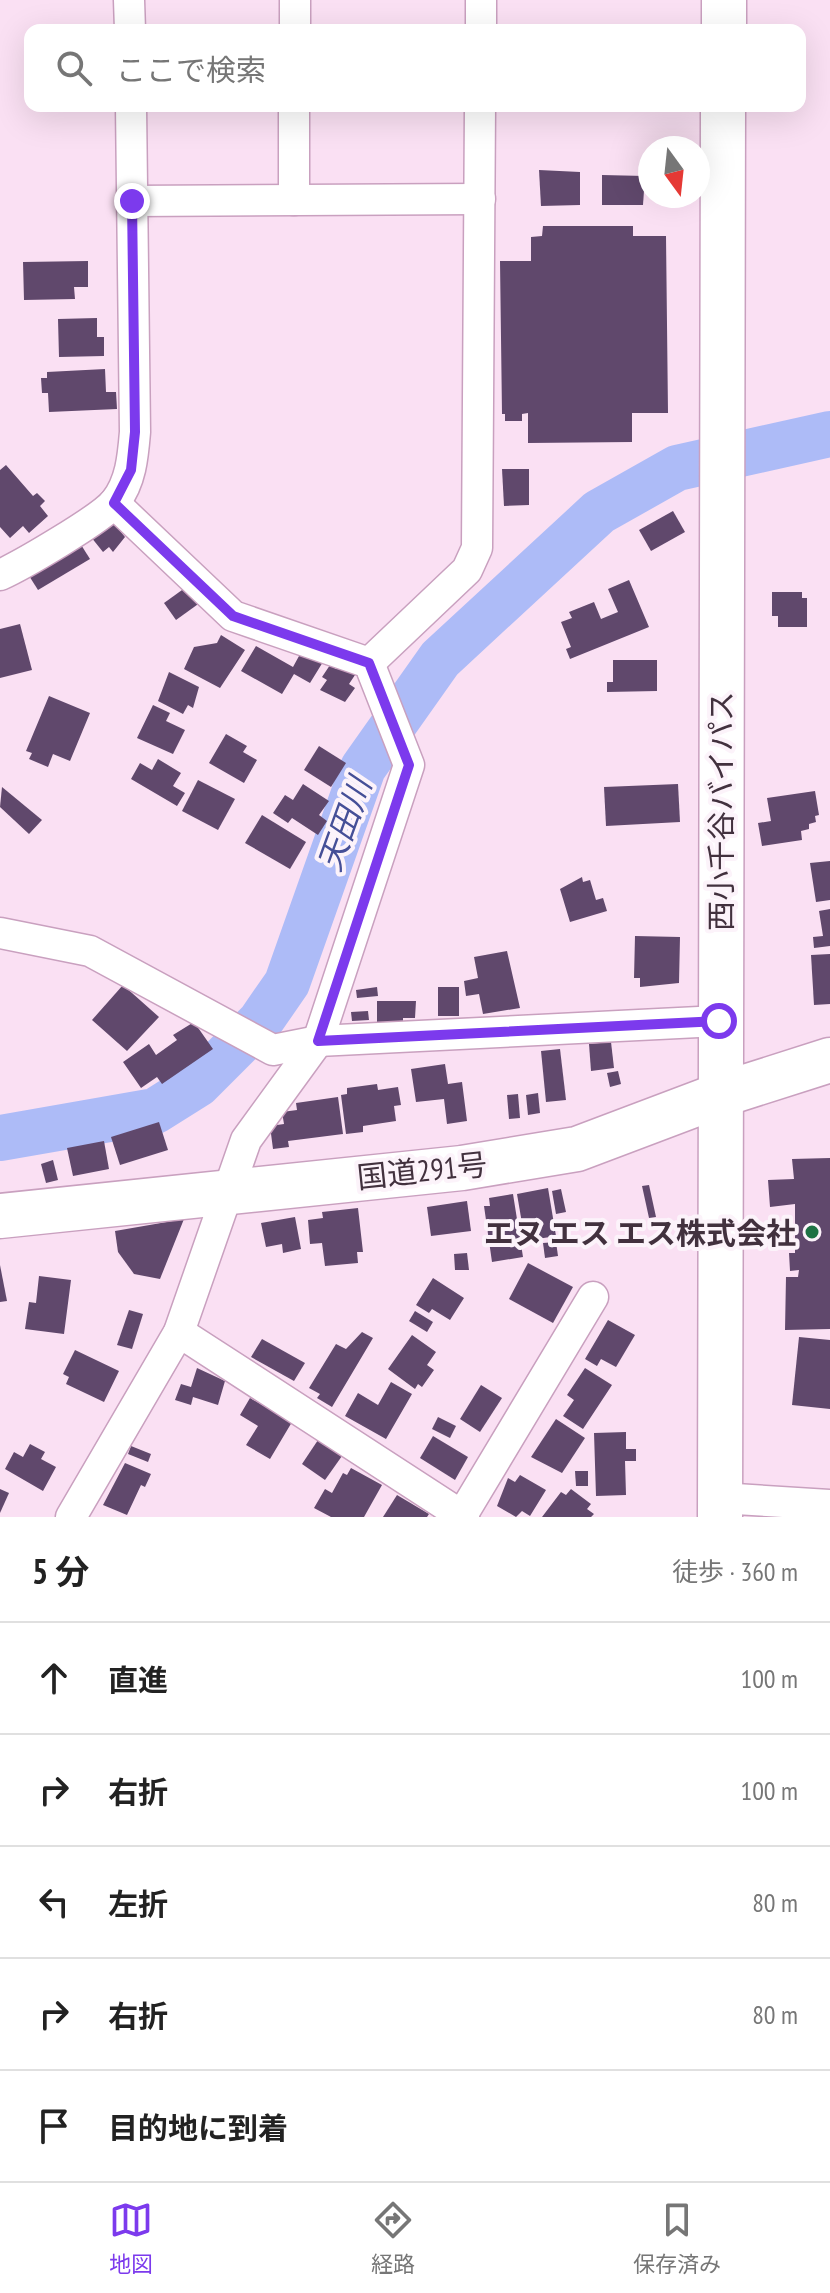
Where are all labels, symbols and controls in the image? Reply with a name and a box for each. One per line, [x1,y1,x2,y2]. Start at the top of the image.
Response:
search box [24,24,806,112]
icon: search [52,46,96,90]
text: ここで検索 [116,50,266,89]
north arrow [638,136,710,208]
route end [114,183,150,219]
street label: 西小千谷バイパス [701,691,740,931]
water label: 天田川 [308,769,381,876]
route start [701,1003,737,1039]
street label: 国道291号 [355,1144,489,1196]
place label: エヌ エス エス株式会社 [484,1213,796,1252]
marker: エヌ エス エス株式会社 [803,1223,821,1241]
text: 5 分 [32,1549,89,1593]
text: 徒歩 · 360 m [672,1555,798,1588]
icon: ahead [32,1656,76,1700]
text: 直進 [108,1660,168,1699]
text: 100 m [740,1662,798,1695]
icon: right [32,1768,76,1812]
text: 右折 [108,1772,168,1811]
text: 100 m [740,1774,798,1807]
icon: left [32,1880,76,1924]
text: 左折 [108,1884,168,1923]
text: 80 m [752,1886,798,1919]
icon: right [32,1992,76,2036]
text: 右折 [108,1996,168,2035]
text: 80 m [752,1998,798,2031]
icon: arrive [32,2104,76,2148]
text: 目的地に到着 [108,2108,288,2147]
tab: 地図 [109,2198,153,2278]
tab: 経路 [371,2198,415,2278]
tab: 保存済み [633,2198,721,2278]

